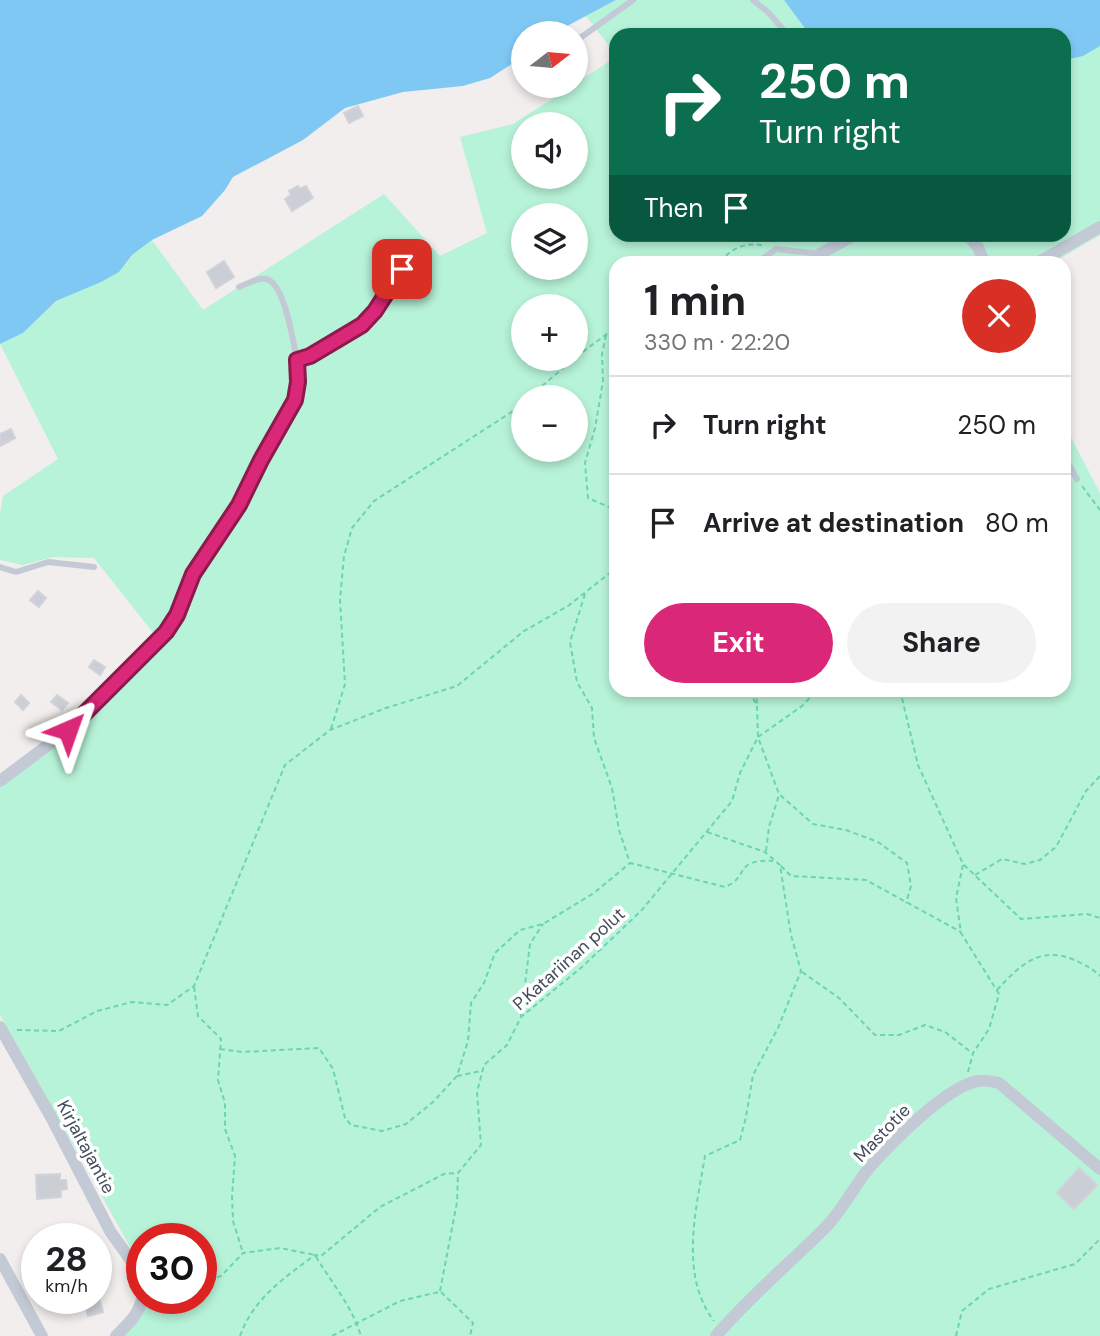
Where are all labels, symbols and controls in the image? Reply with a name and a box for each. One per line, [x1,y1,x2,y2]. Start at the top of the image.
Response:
north arrow [511,21,588,98]
map controls [511,21,588,462]
text: 250 m [759,49,910,113]
icon: right [644,56,735,147]
text: Turn right [759,111,901,153]
button: sound [511,112,588,189]
icon: arrive [717,189,755,227]
text: Then [644,191,703,225]
button: layers [511,203,588,280]
pin [372,239,432,299]
icon: arrive [383,250,421,288]
text: 1 min [644,273,746,328]
button: close [962,279,1036,353]
button: + [511,294,588,371]
text: 330 m · 22:20 [644,327,790,357]
button: − [511,385,588,462]
icon: right [644,406,682,444]
text: Turn right [703,408,827,442]
text: 250 m [957,408,1036,442]
icon: arrive [644,504,682,542]
text: Arrive at destination [703,506,964,540]
text: 80 m [985,506,1049,540]
button: Exit [644,603,833,683]
button: Share [847,603,1036,683]
position arrow [31,693,105,767]
street label: P.Katariinan polut [508,902,630,1016]
street label: Kirjaltajantie [51,1096,121,1198]
street label: Mastotie [848,1099,916,1167]
speed limit sign: 30 [126,1223,217,1314]
text: 28 [45,1236,88,1282]
text: km/h [45,1274,88,1298]

